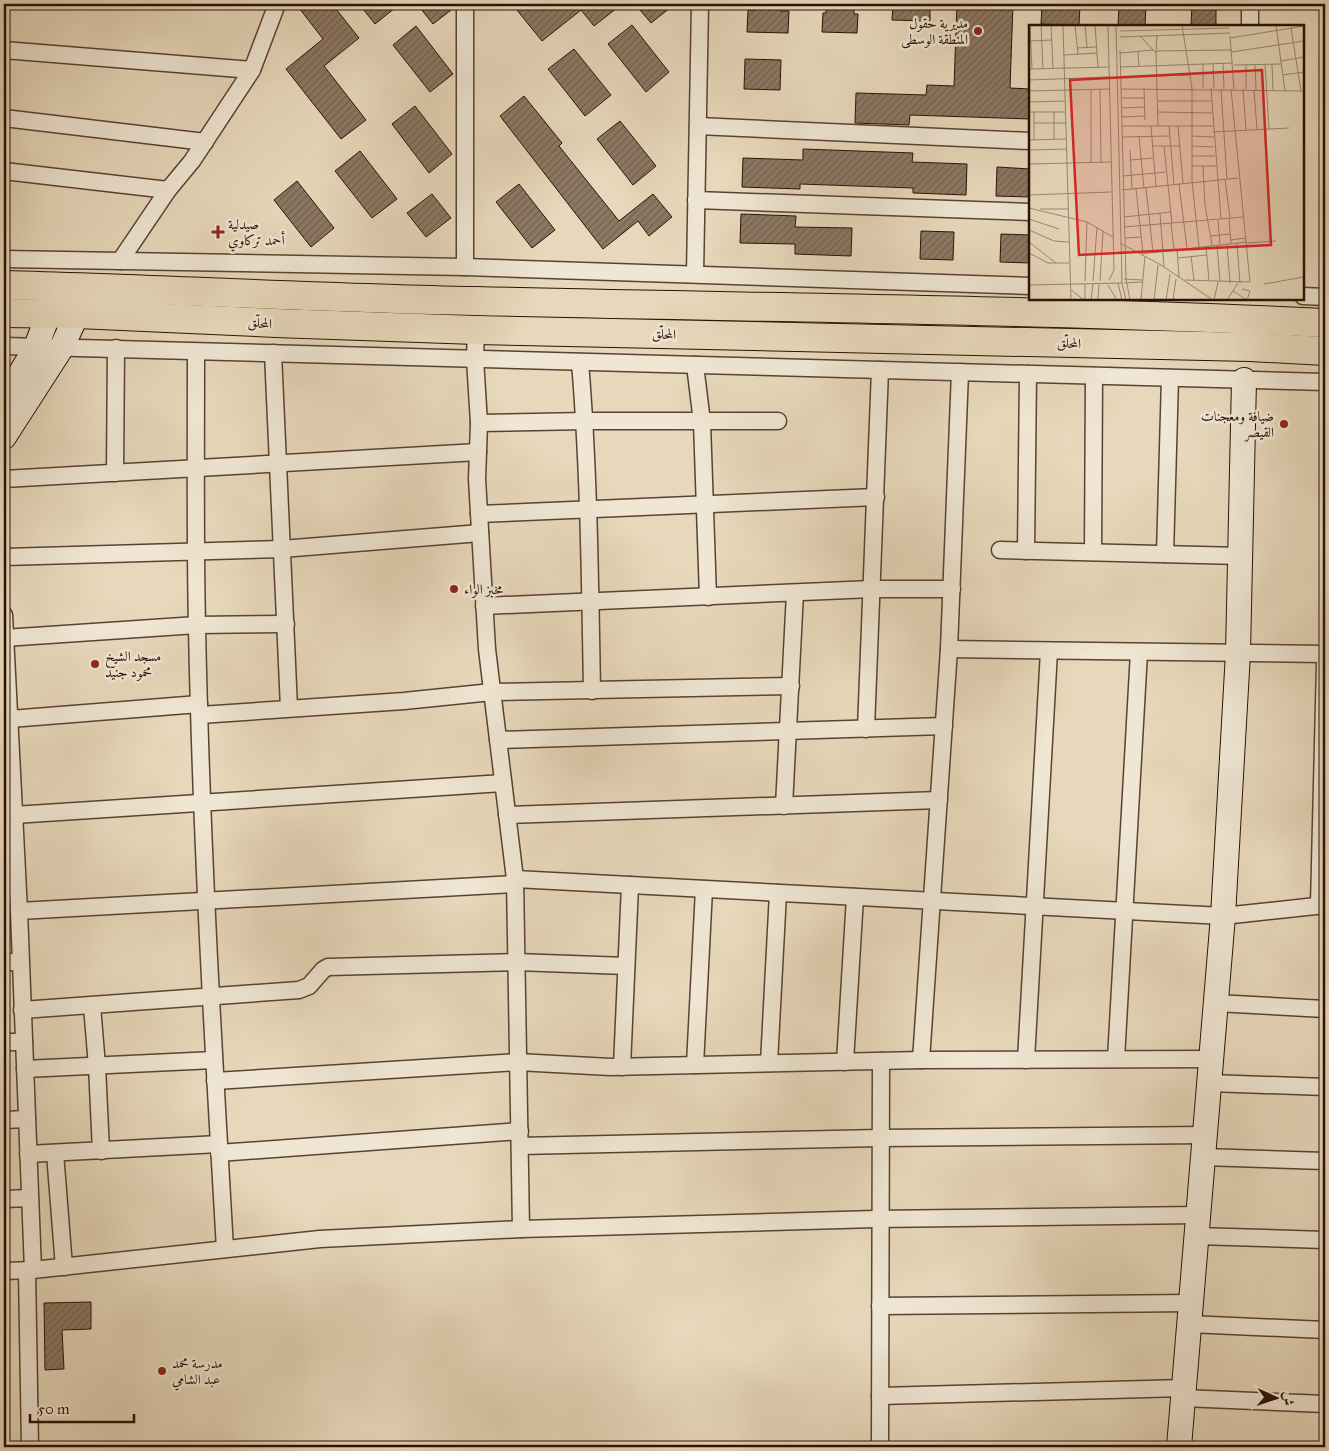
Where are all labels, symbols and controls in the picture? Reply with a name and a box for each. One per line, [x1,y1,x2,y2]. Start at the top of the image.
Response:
place label: مديرية حقول المنطقة الوسطى [901,15,968,49]
marker: مديرية حقول المنطقة الوسطى [972,25,984,37]
inset map [1029,25,1304,300]
place label: صيدلية أحمد تركاوي [228,216,285,252]
marker: صيدلية أحمد تركاوي [212,226,224,238]
street label: المحلّق [247,312,273,333]
street label: المحلّق [652,324,676,343]
street label: المحلّق [1057,333,1081,352]
place label: ضيافة ومعجنات القيصر [1201,408,1274,442]
marker: ضيافة ومعجنات القيصر [1278,418,1290,430]
place label: مخبز الواء [464,581,504,598]
marker: مخبز الواء [448,583,460,595]
place label: مسجد الشيخ محمود جنيد [105,648,161,681]
marker: مسجد الشيخ محمود جنيد [89,658,101,670]
place label: مدرسة محمد عبد الشامي [172,1355,223,1391]
marker: مدرسة محمد عبد الشامي [156,1365,168,1377]
north arrow [1252,1374,1302,1424]
scale bar [30,1391,134,1423]
text: ش [1280,1391,1297,1406]
text: 50 m [38,1400,70,1418]

